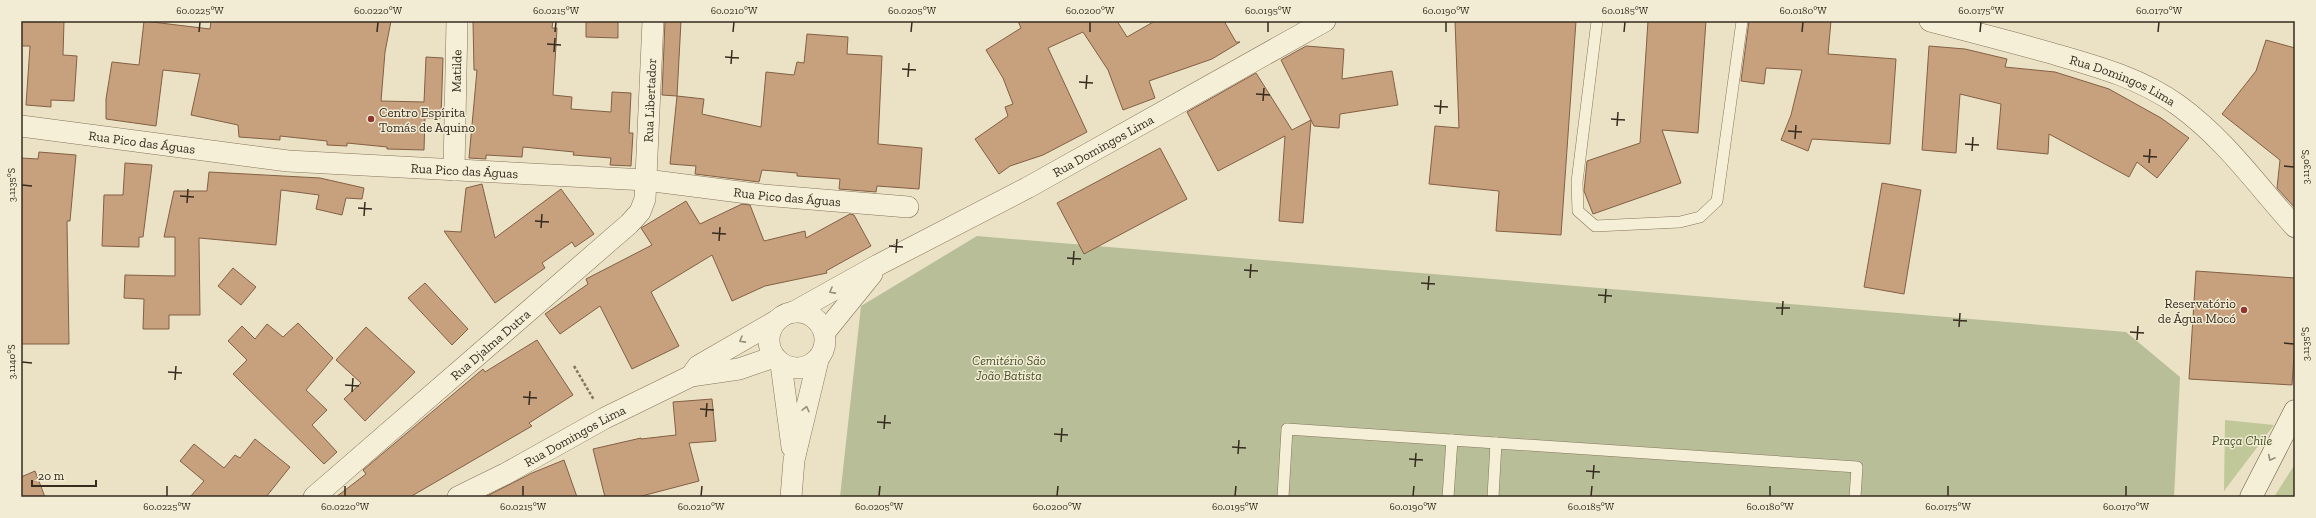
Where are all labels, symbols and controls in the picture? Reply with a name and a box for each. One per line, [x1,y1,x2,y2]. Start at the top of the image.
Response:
text: 60.0225°W [176,5,224,17]
text: 60.0220°W [354,5,403,17]
text: 60.0215°W [533,5,580,17]
text: 60.0210°W [711,5,758,17]
text: 60.0205°W [888,5,937,17]
text: 60.0200°W [1066,5,1115,17]
text: 60.0195°W [1245,5,1292,17]
text: 60.0190°W [1423,5,1470,17]
text: 60.0185°W [1602,5,1649,17]
text: 60.0180°W [1780,5,1827,17]
text: 60.0175°W [1958,5,2004,17]
text: 60.0170°W [2136,5,2183,17]
street label: Matilde [449,49,464,93]
street label: Rua Domingos Lima [2068,52,2179,110]
street label: Rua Libertador [641,58,659,143]
place label: Centro Espírita Tomás de Aquino [379,105,475,135]
street label: Rua Domingos Lima [1050,111,1157,180]
marker: Centro Espírita Tomás de Aquino [366,114,376,124]
street label: Rua Pico das Águas [88,128,197,157]
text: 3.1130°S [2300,150,2312,184]
street label: Rua Pico das Águas [410,161,519,181]
text: 3.1135°S [6,168,18,202]
street label: Rua Pico das Águas [733,184,842,209]
one-way arrow [829,286,836,294]
place label: Reservatório de Água Mocó [2158,296,2236,326]
marker: Reservatório de Água Mocó [2239,305,2249,315]
street label: Rua Djalma Dutra [448,306,534,383]
text: 3.1135°S [2300,327,2312,361]
one-way arrow [739,335,746,342]
text: 3.1140°S [6,344,18,380]
park label: Cemitério São João Batista [972,353,1046,383]
street label: Rua Domingos Lima [522,402,629,470]
one-way arrow [802,406,810,412]
park label: Praça Chile [2212,433,2272,448]
one-way arrow [2268,454,2276,461]
scale bar [32,462,96,488]
text: 20 m [38,469,65,483]
text: 60.0225°W [143,501,191,513]
text: 60.0220°W [321,501,370,513]
text: 60.0215°W [500,501,547,513]
text: 60.0210°W [678,501,725,513]
text: 60.0205°W [855,501,904,513]
text: 60.0200°W [1033,501,1082,513]
text: 60.0195°W [1212,501,1259,513]
text: 60.0190°W [1390,501,1437,513]
text: 60.0185°W [1568,501,1615,513]
text: 60.0180°W [1747,501,1794,513]
text: 60.0175°W [1925,501,1971,513]
text: 60.0170°W [2103,501,2150,513]

